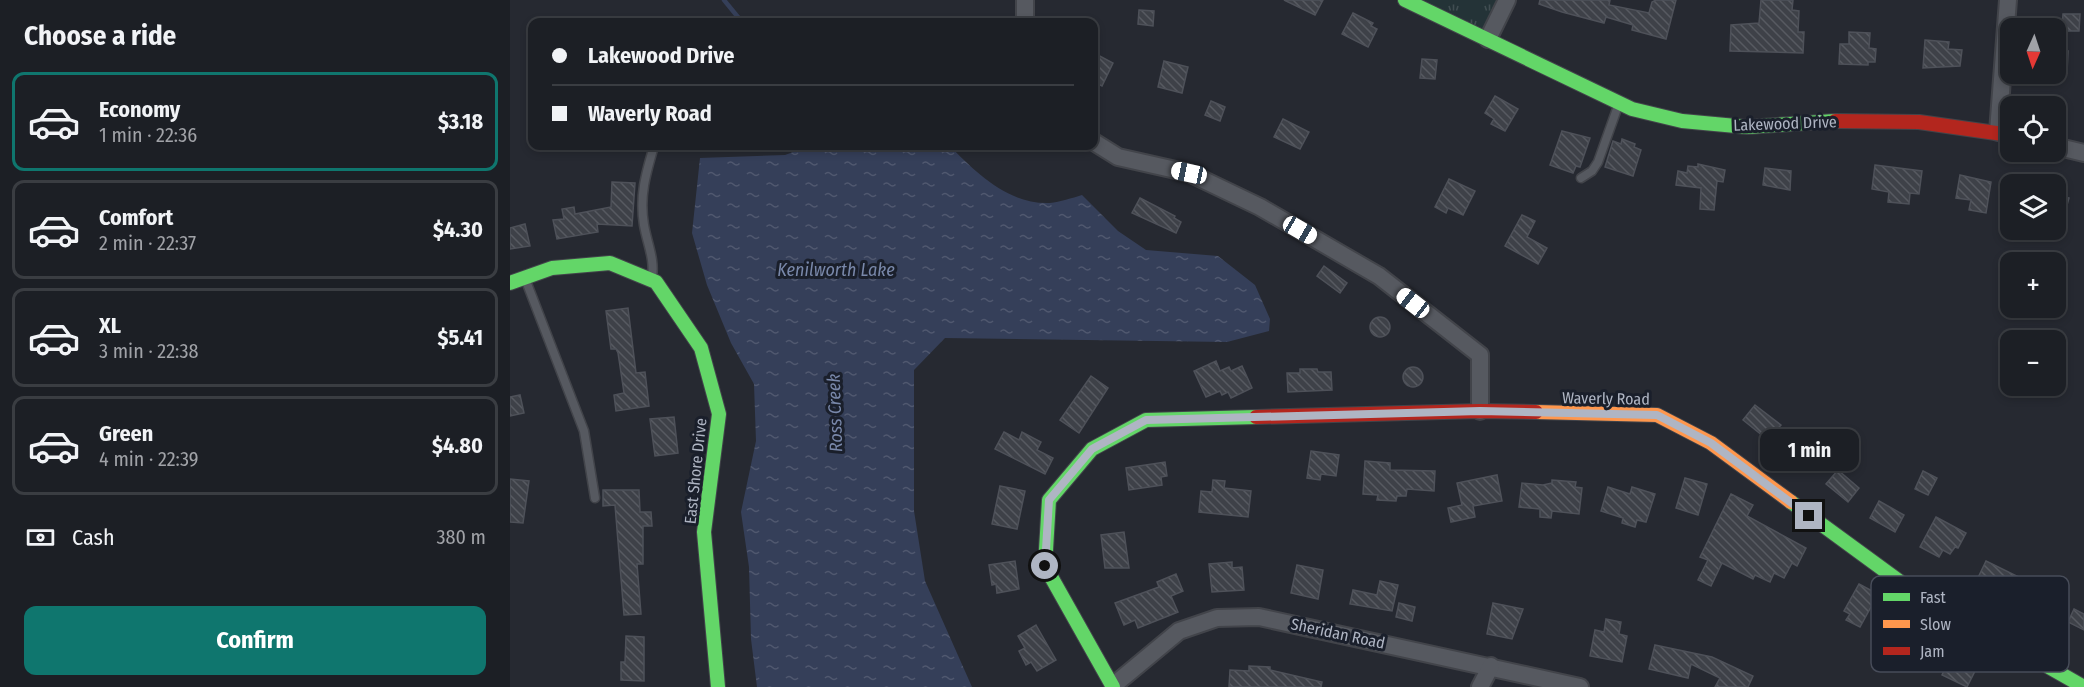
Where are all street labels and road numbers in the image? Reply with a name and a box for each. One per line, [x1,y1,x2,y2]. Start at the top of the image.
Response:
street label: Lakewood Drive [1733,112,1837,135]
street label: Waverly Road [1562,388,1650,409]
street label: East Shore Drive [680,417,711,525]
street label: Sheridan Road [1289,614,1387,653]

